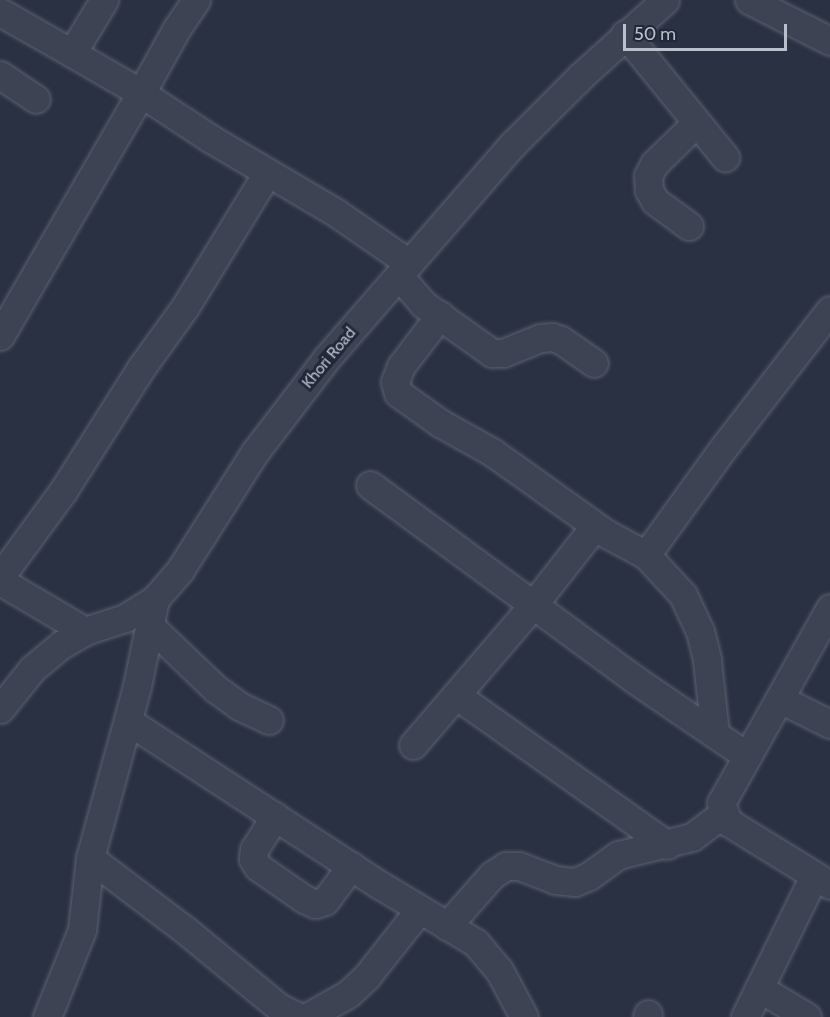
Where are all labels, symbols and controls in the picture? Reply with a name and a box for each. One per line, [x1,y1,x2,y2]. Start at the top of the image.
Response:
scale bar [626,12,790,50]
text: 50 m [634,23,676,45]
street label: Khori Road [298,324,360,392]

